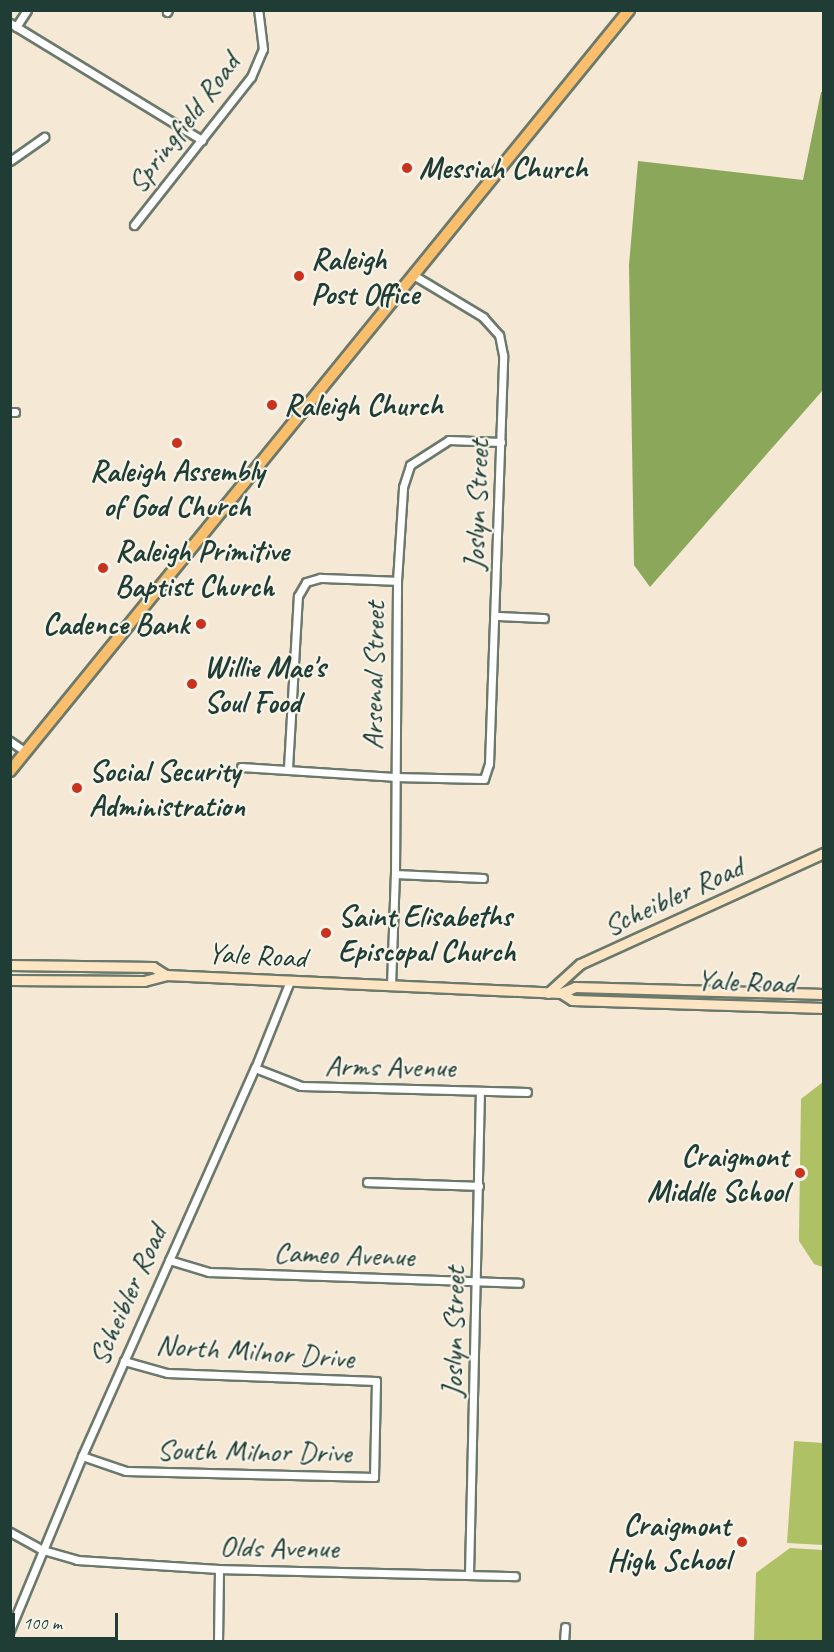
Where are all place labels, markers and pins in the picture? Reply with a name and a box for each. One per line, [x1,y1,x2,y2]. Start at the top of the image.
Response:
place label: Messiah Church [419,150,588,186]
marker: Messiah Church [400,161,414,175]
place label: Raleigh Post Office [311,241,418,312]
marker: Raleigh Post Office [292,269,306,283]
place label: Raleigh Church [284,387,443,423]
marker: Raleigh Church [265,398,279,412]
marker: Raleigh Assembly of God Church [170,436,184,450]
place label: Raleigh Assembly of God Church [90,453,264,524]
place label: Raleigh Primitive Baptist Church [115,533,289,604]
marker: Raleigh Primitive Baptist Church [96,561,110,575]
place label: Cadence Bank [43,606,189,642]
marker: Cadence Bank [194,617,208,631]
place label: Willie Mae's Soul Food [204,649,325,720]
marker: Willie Mae's Soul Food [185,677,199,691]
place label: Social Security Administration [89,753,245,824]
marker: Social Security Administration [70,781,84,795]
place label: Saint Elisabeths Episcopal Church [338,898,517,968]
marker: Saint Elisabeths Episcopal Church [319,926,333,940]
place label: Craigmont Middle School [647,1138,788,1208]
marker: Craigmont Middle School [793,1166,807,1180]
place label: Craigmont High School [608,1507,730,1577]
marker: Craigmont High School [735,1535,749,1549]

